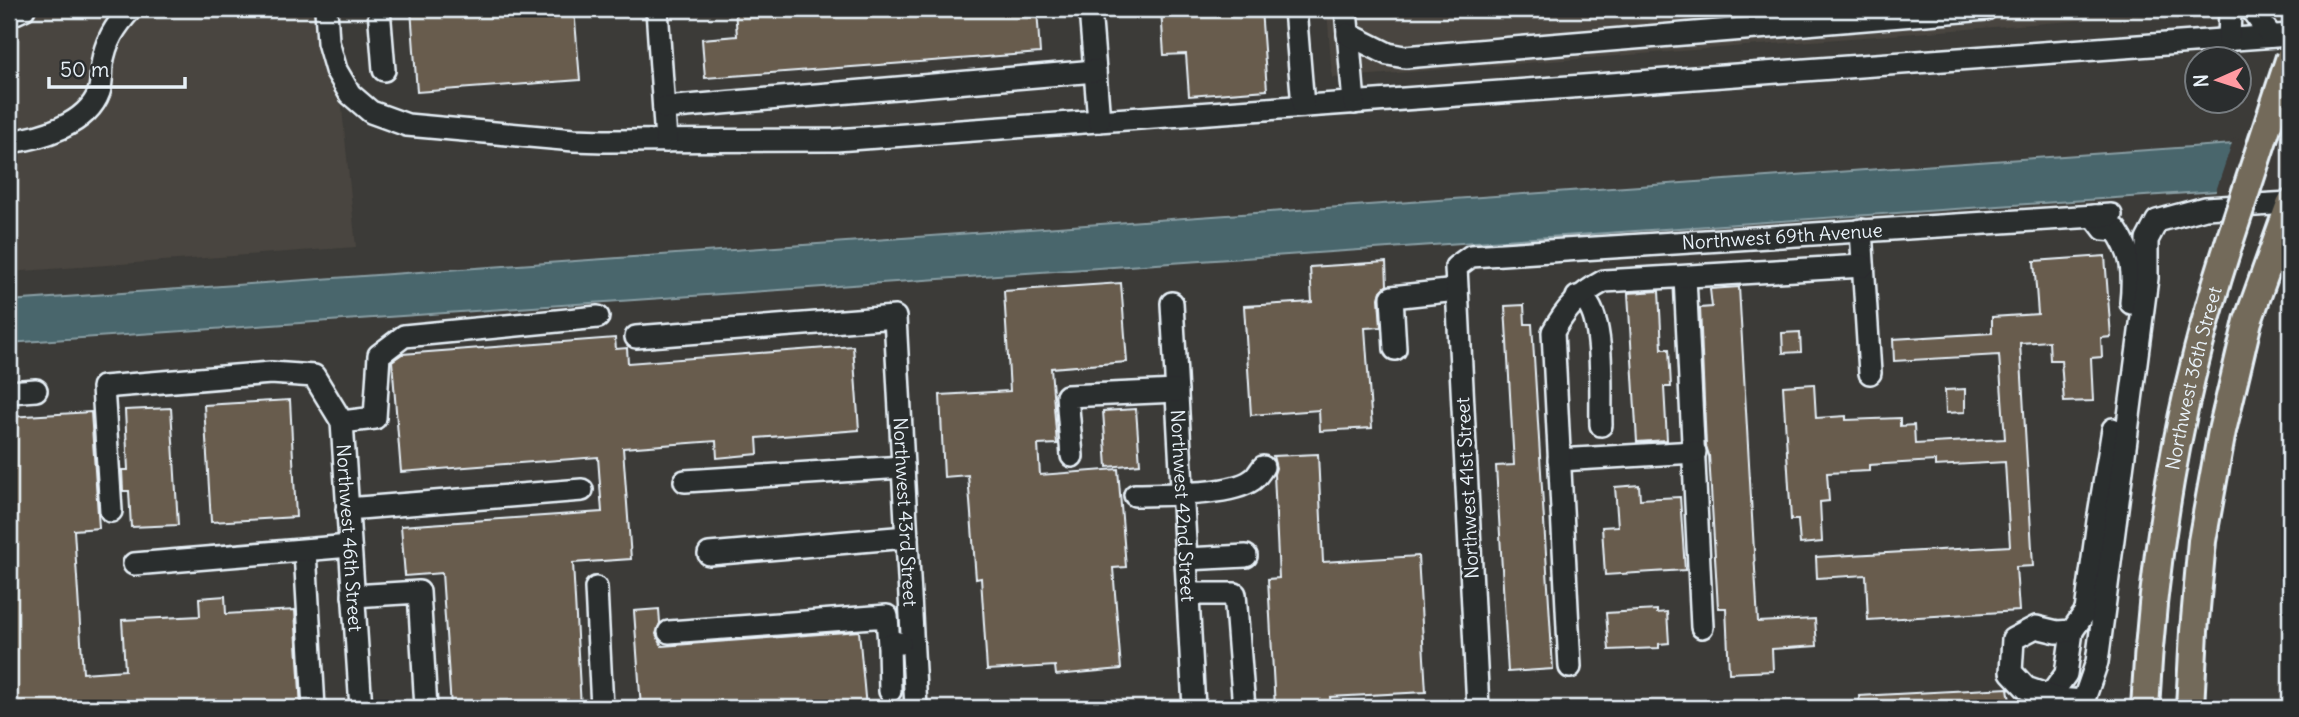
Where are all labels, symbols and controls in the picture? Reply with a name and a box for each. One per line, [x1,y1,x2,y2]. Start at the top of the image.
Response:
scale bar [49,46,186,90]
north arrow [2184,46,2254,116]
text: 50 m [60,56,109,83]
text: N [2189,74,2213,88]
street label: Northwest 69th Avenue [1681,218,1883,254]
street label: Northwest 36th Street [2160,284,2227,472]
street label: Northwest 41st Street [1450,397,1484,579]
street label: Northwest 42nd Street [1166,409,1200,602]
street label: Northwest 43rd Street [888,417,923,607]
street label: Northwest 46th Street [331,443,368,633]

